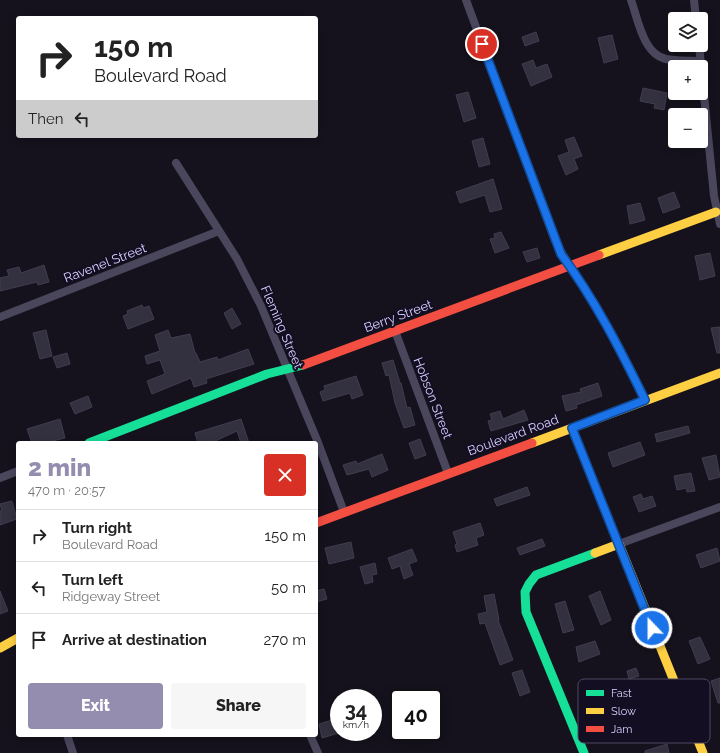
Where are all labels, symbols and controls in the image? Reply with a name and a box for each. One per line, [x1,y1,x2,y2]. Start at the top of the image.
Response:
map controls [668,12,708,148]
button: layers [668,12,708,52]
pin [465,27,499,61]
text: 150 m [94,31,173,64]
icon: right [28,32,80,84]
icon: arrive [471,33,493,55]
button: + [668,60,708,100]
text: Boulevard Road [94,65,227,86]
icon: left [71,108,93,130]
button: − [668,108,708,148]
text: Then [28,110,63,128]
street label: Ravenel Street [62,240,149,286]
street label: Fleming Street [258,283,306,371]
street label: Berry Street [362,297,435,335]
street label: Hobson Street [411,355,456,442]
street label: Boulevard Road [465,412,561,458]
text: 2 min [28,453,91,482]
button: close [264,454,306,496]
text: 470 m · 20:57 [28,483,105,498]
text: Turn right [62,519,132,537]
icon: right [28,525,50,547]
text: 150 m [265,527,306,545]
text: Boulevard Road [62,537,158,552]
text: Turn left [62,571,123,589]
icon: left [28,577,50,599]
text: 50 m [271,579,306,597]
text: Ridgeway Street [62,589,160,604]
position arrow [631,607,673,649]
icon: arrive [28,629,50,651]
text: Arrive at destination [62,631,207,649]
text: 270 m [263,631,306,649]
legend [578,679,710,743]
button: Exit [28,683,163,729]
button: Share [171,683,306,729]
text: Fast [611,687,632,700]
speed limit sign: 40 [390,689,442,741]
text: 34 [345,698,367,722]
text: Slow [611,705,636,718]
text: km/h [343,719,369,730]
text: Jam [611,723,632,736]

